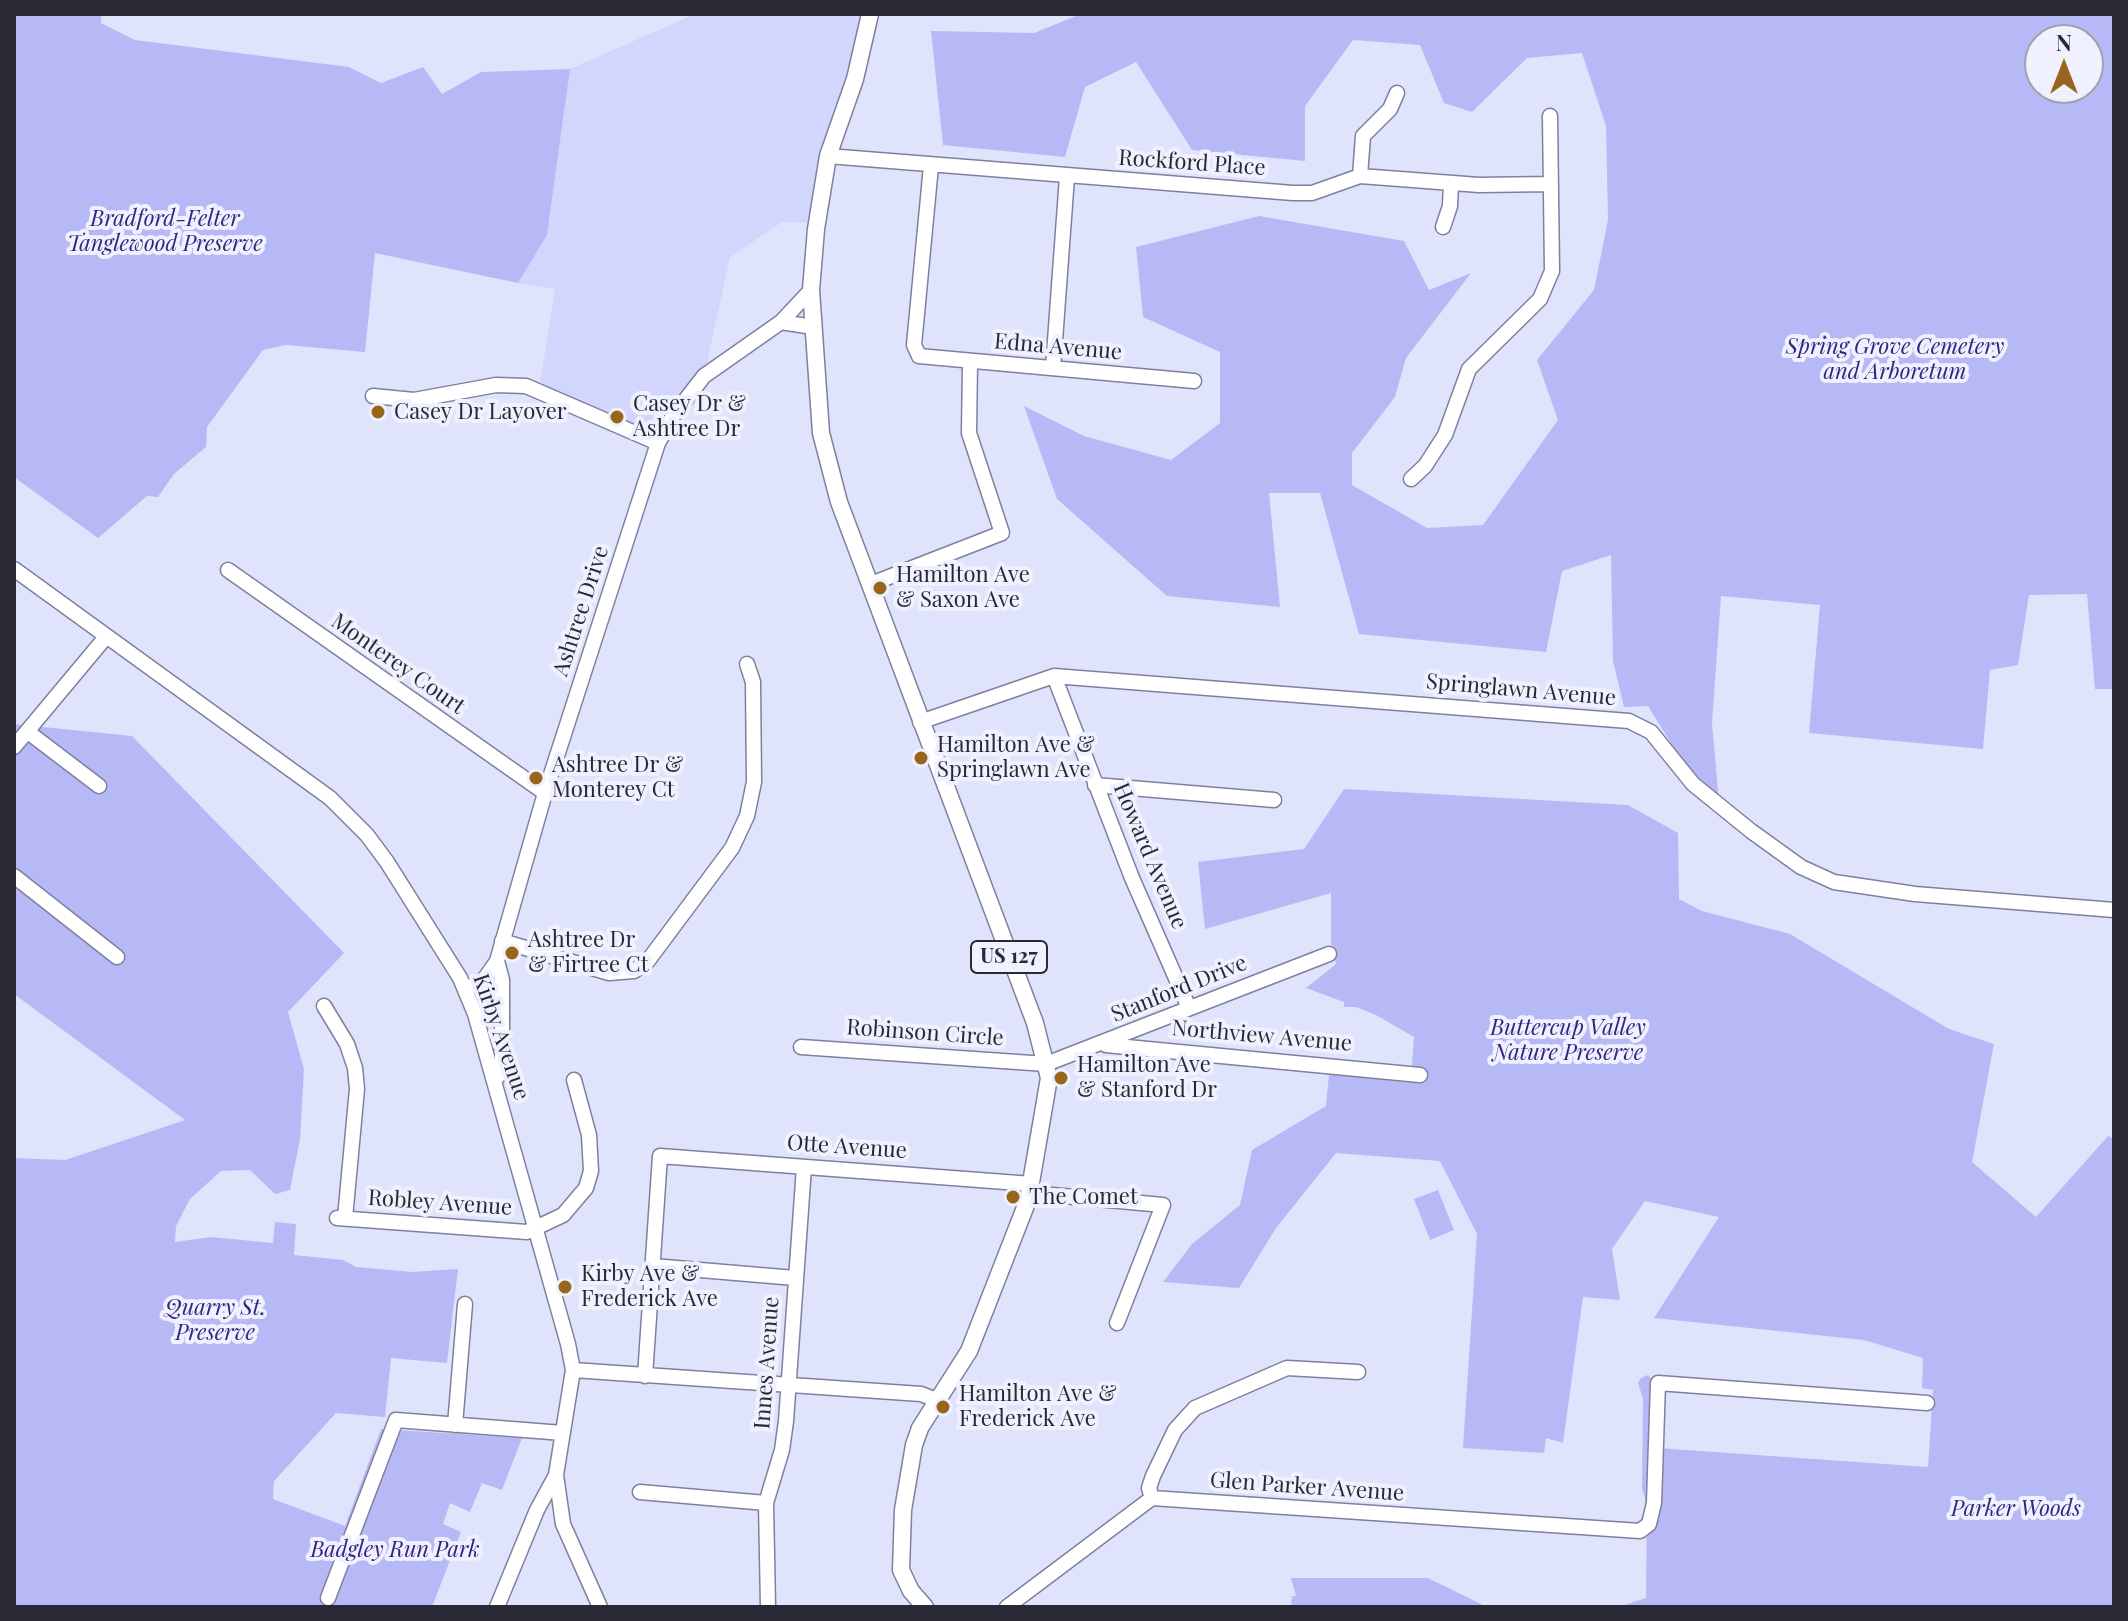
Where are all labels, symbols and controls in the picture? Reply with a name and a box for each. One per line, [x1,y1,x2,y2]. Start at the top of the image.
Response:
north arrow [2024,24,2104,104]
text: N [2056,27,2072,57]
street label: Rockford Place [1118,145,1266,181]
park label: Bradford-Felter Tanglewood Preserve [67,206,263,258]
street label: Edna Avenue [993,328,1123,366]
park label: Spring Grove Cemetery and Arboretum [1786,334,2004,386]
place label: Casey Dr & Ashtree Dr [633,391,746,442]
place label: Casey Dr Layover [394,399,567,425]
marker: Casey Dr Layover [369,403,387,421]
marker: Casey Dr & Ashtree Dr [608,408,626,426]
street label: Ashtree Drive [548,543,614,679]
place label: Hamilton Ave & Saxon Ave [896,562,1030,614]
marker: Hamilton Ave & Saxon Ave [871,579,889,597]
street label: Monterey Court [326,608,470,720]
street label: Springlawn Avenue [1425,669,1617,711]
place label: Hamilton Ave & Springlawn Ave [937,732,1095,784]
marker: Hamilton Ave & Springlawn Ave [912,749,930,767]
place label: Ashtree Dr & Monterey Ct [552,752,683,804]
marker: Ashtree Dr & Monterey Ct [527,769,545,787]
street label: Howard Avenue [1107,779,1193,933]
place label: Ashtree Dr & Firtree Ct [528,927,648,978]
road number: US 127 [971,941,1047,973]
marker: Ashtree Dr & Firtree Ct [503,944,521,962]
street label: Stanford Drive [1107,950,1251,1028]
street label: Kirby Avenue [467,971,535,1103]
street label: Robinson Circle [845,1014,1005,1052]
street label: Northview Avenue [1171,1015,1353,1057]
park label: Buttercup Valley Nature Preserve [1490,1015,1646,1066]
place label: Hamilton Ave & Stanford Dr [1077,1052,1217,1104]
marker: Hamilton Ave & Stanford Dr [1052,1069,1070,1087]
street label: Otte Avenue [786,1130,908,1164]
place label: The Comet [1029,1184,1138,1210]
street label: Robley Avenue [367,1185,513,1221]
marker: The Comet [1004,1188,1022,1206]
place label: Kirby Ave & Frederick Ave [581,1261,718,1312]
marker: Kirby Ave & Frederick Ave [556,1278,574,1296]
park label: Quarry St. Preserve [164,1295,266,1346]
street label: Innes Avenue [749,1296,785,1430]
place label: Hamilton Ave & Frederick Ave [959,1381,1117,1432]
marker: Hamilton Ave & Frederick Ave [934,1398,952,1416]
street label: Glen Parker Avenue [1209,1467,1405,1507]
park label: Parker Woods [1951,1496,2081,1522]
park label: Badgley Run Park [310,1537,480,1563]

